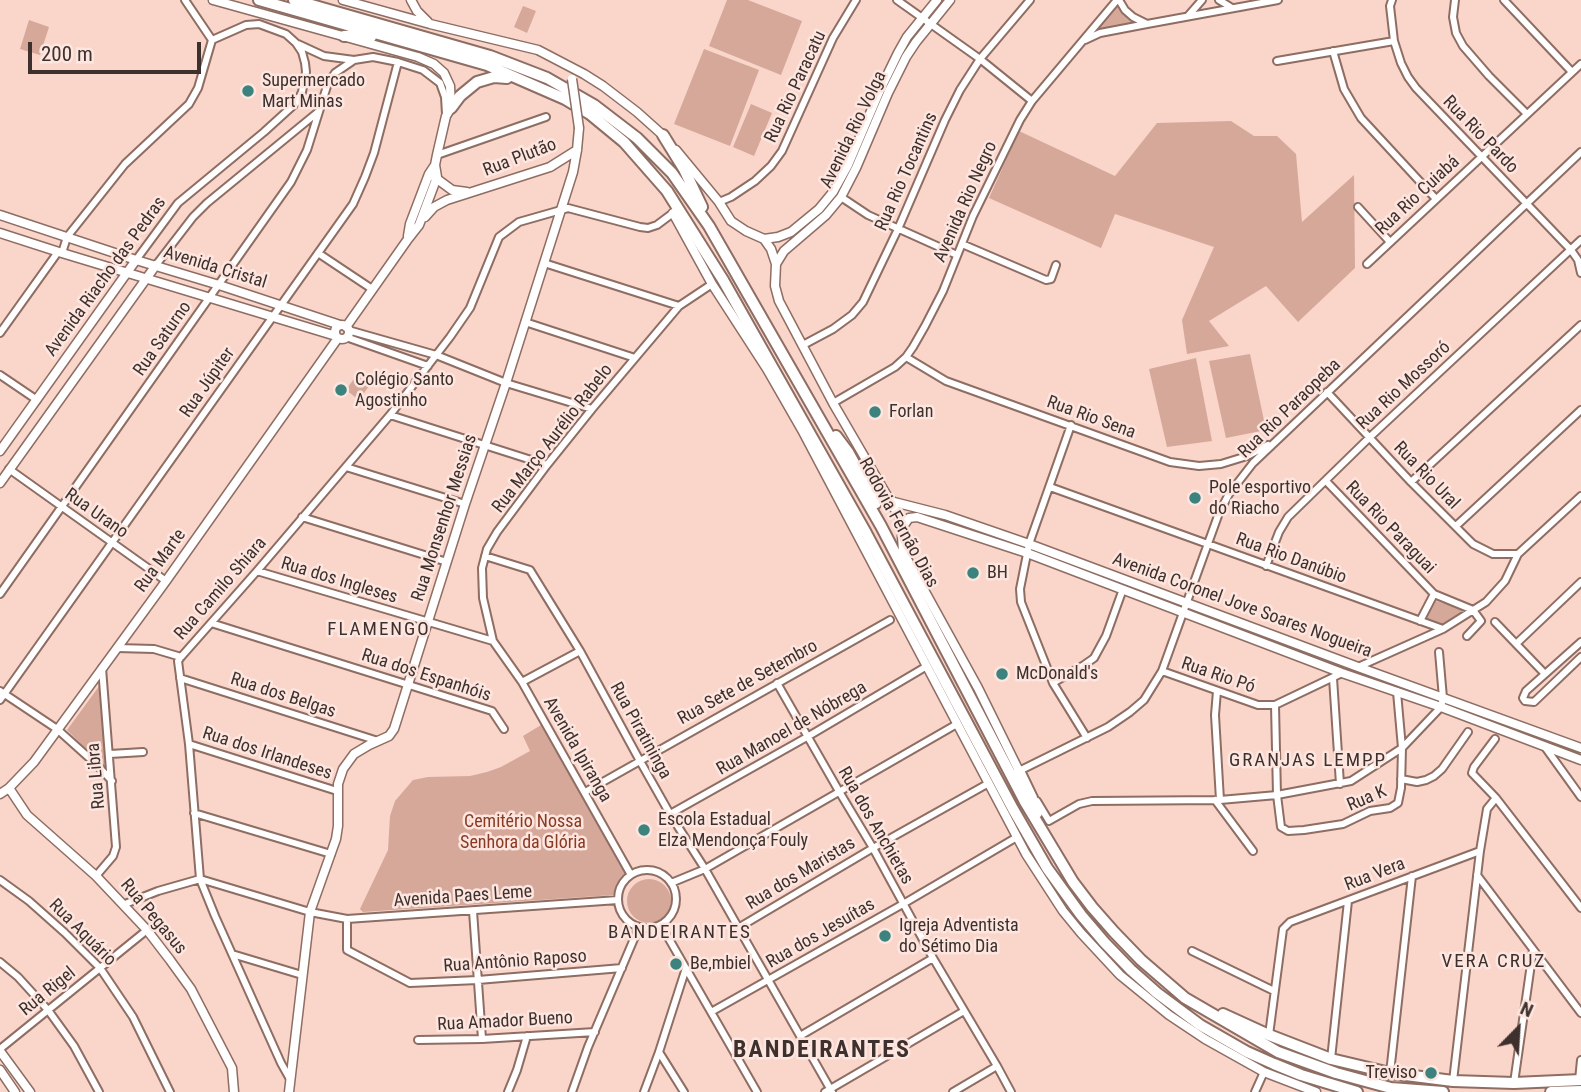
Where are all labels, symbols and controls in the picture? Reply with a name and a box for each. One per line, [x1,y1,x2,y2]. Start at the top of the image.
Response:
scale bar [32,28,205,72]
street label: Rua Rio Paracatu [761,28,831,146]
text: 200 m [41,42,93,66]
street label: Avenida Rio Volga [816,68,892,192]
place label: Supermercado Mart Minas [262,70,365,112]
marker: Supermercado Mart Minas [240,83,256,99]
street label: Rua Rio Pardo [1438,92,1522,178]
street label: Rua Rio Tocantins [871,109,943,235]
street label: Rua Plutão [480,134,560,182]
street label: Avenida Rio Negro [930,138,1002,266]
street label: Rua Rio Cuiabá [1372,152,1464,240]
street label: Avenida Riacho das Pedras [41,193,171,361]
street label: Avenida Cristal [161,242,269,294]
street label: Rua Saturno [129,297,197,381]
street label: Rua Rio Mossoró [1353,337,1455,435]
street label: Rua Júpiter [176,344,240,422]
street label: Rua Rio Paraopeba [1234,355,1346,463]
street label: Rua Março Aurélio Rabelo [488,360,618,518]
place label: Colégio Santo Agostinho [355,369,454,412]
marker: Colégio Santo Agostinho [333,382,349,398]
street label: Rua Rio Sena [1044,392,1138,444]
place label: Forlan [889,401,933,423]
marker: Forlan [867,404,883,420]
street label: Rua Monsenhor Messias [408,432,482,604]
street label: Rua Rio Ural [1388,438,1464,514]
street label: Rodovia Fernão Dias [853,454,943,592]
place label: Pole esportivo do Riacho [1209,477,1311,520]
street label: Rua Rio Paraguai [1340,477,1440,579]
street label: Rua Urano [60,484,132,544]
marker: Pole esportivo do Riacho [1187,490,1203,506]
street label: Rua Marte [131,525,191,597]
street label: Rua Rio Danúbio [1233,529,1349,589]
street label: Rua Camilo Shiara [170,533,272,645]
street label: Avenida Coronel Jove Soares Nogueira [1109,549,1375,663]
street label: Rua dos Ingleses [278,553,400,609]
place label: BH [987,562,1008,584]
marker: BH [965,565,981,581]
district label: FLAMENGO [328,619,430,641]
street label: Rua Sete de Setembro [674,636,822,730]
street label: Rua dos Espanhóis [359,645,493,707]
street label: Rua Rio Pó [1178,653,1258,699]
place label: McDonald's [1016,663,1098,685]
marker: McDonald's [994,666,1010,682]
street label: Rua dos Belgas [228,669,338,723]
street label: Rua Manoel de Nóbrega [713,677,871,781]
street label: Rua Piratininga [605,679,675,783]
street label: Avenida Ipiranga [538,694,616,806]
street label: Rua dos Irlandeses [199,723,335,785]
street label: Rua Libra [83,742,111,810]
district label: GRANJAS LEMPP [1231,750,1385,772]
street label: Rua dos Anchietas [833,763,917,889]
street label: Rua K [1344,781,1390,817]
place label: Escola Estadual Elza Mendonça Fouly [658,809,808,852]
park label: Cemitério Nossa Senhora da Glória [460,811,586,854]
marker: Escola Estadual Elza Mendonça Fouly [636,822,652,838]
street label: Rua dos Maristas [743,833,859,915]
street label: Rua Vera [1342,854,1408,896]
street label: Rua Pegasus [115,875,191,959]
street label: Avenida Paes Leme [393,881,533,913]
street label: Rua dos Jesuítas [763,894,879,974]
street label: Rua Aquário [44,895,120,971]
place label: Igreja Adventista do Sétimo Dia [899,915,1019,958]
district label: BANDEIRANTES [610,922,750,944]
marker: Igreja Adventista do Sétimo Dia [877,928,893,944]
street label: Rua Antônio Raposo [443,946,587,978]
district label: VERA CRUZ [1443,951,1545,973]
place label: Be,mbiel [690,953,751,975]
marker: Be,mbiel [668,956,684,972]
street label: Rua Rigel [16,963,80,1021]
north arrow [1483,994,1553,1064]
text: N [1517,996,1537,1022]
street label: Rua Amador Bueno [437,1008,573,1036]
district label: BANDEIRANTES [734,1037,910,1065]
place label: Treviso [1366,1062,1417,1084]
marker: Treviso [1423,1065,1439,1081]

